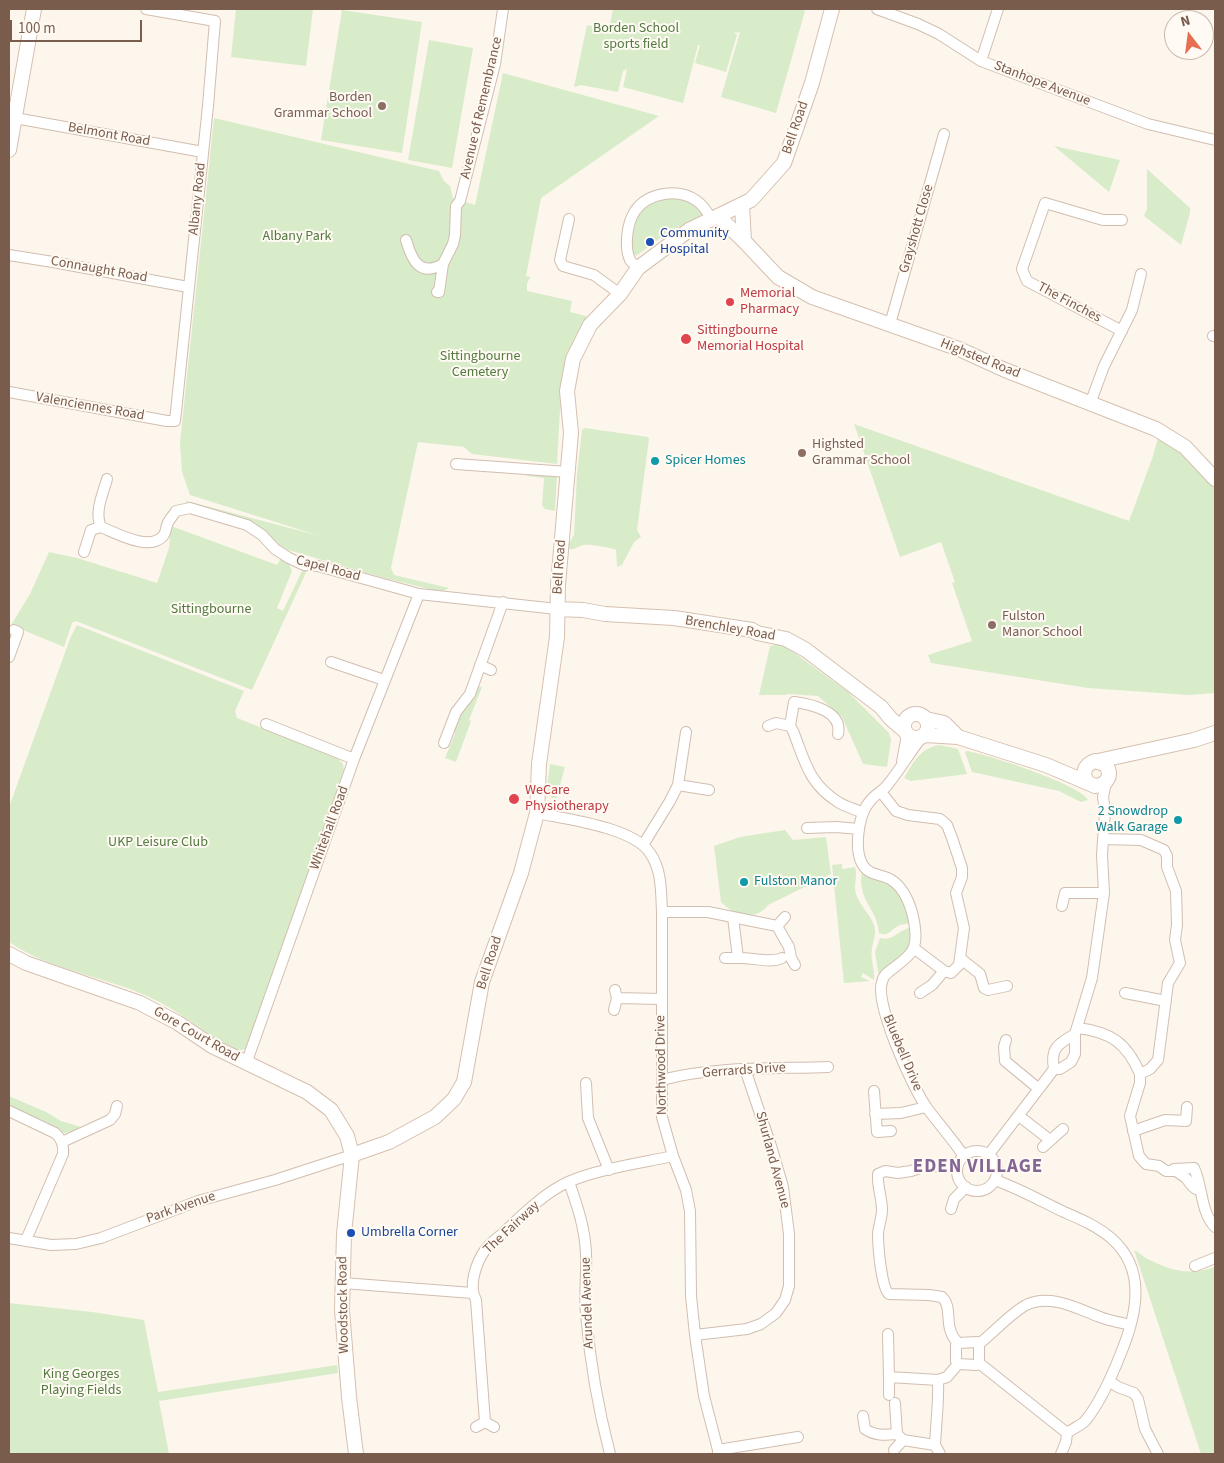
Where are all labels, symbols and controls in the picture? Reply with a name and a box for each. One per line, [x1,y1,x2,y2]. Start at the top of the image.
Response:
scale bar [12,10,145,42]
north arrow [1164,10,1214,60]
text: N [1178,11,1192,32]
text: 100 m [18,18,56,39]
park label: Borden School sports field [593,21,679,54]
street label: Avenue of Remembrance [457,35,507,181]
street label: Stanhope Avenue [991,58,1093,110]
place label: Borden Grammar School [274,90,372,122]
street label: Bell Road [779,99,813,157]
marker: Borden Grammar School [376,100,388,112]
street label: Belmont Road [67,120,151,150]
street label: Albany Road [186,162,210,236]
street label: Grayshott Close [896,183,938,275]
place label: Community Hospital [660,226,729,258]
park label: Albany Park [263,229,331,245]
marker: Community Hospital [644,236,656,248]
street label: Connaught Road [49,253,149,287]
street label: The Finches [1034,279,1104,327]
place label: Memorial Pharmacy [740,286,799,318]
marker: Memorial Pharmacy [724,296,736,308]
place label: Sittingbourne Memorial Hospital [697,323,804,356]
marker: Sittingbourne Memorial Hospital [679,332,693,346]
street label: Highsted Road [937,335,1023,383]
park label: Sittingbourne Cemetery [440,349,520,382]
street label: Valenciennes Road [34,389,146,425]
place label: Highsted Grammar School [812,437,910,470]
marker: Highsted Grammar School [796,447,808,459]
place label: Spicer Homes [665,453,746,469]
marker: Spicer Homes [649,455,661,467]
street label: Bell Road [550,539,570,595]
street label: Capel Road [294,552,362,586]
park label: Sittingbourne [171,602,251,618]
place label: Fulston Manor School [1002,609,1082,642]
street label: Brenchley Road [683,613,777,645]
marker: Fulston Manor School [986,619,998,631]
place label: WeCare Physiotherapy [525,783,609,816]
street label: Whitehall Road [307,784,353,872]
marker: WeCare Physiotherapy [507,792,521,806]
place label: 2 Snowdrop Walk Garage [1096,804,1168,836]
marker: 2 Snowdrop Walk Garage [1172,814,1184,826]
park label: UKP Leisure Club [108,835,208,851]
place label: Fulston Manor [754,874,837,890]
marker: Fulston Manor [738,876,750,888]
street label: Bell Road [473,934,507,992]
street label: Gore Court Road [150,1004,242,1066]
street label: Bluebell Drive [878,1012,926,1094]
street label: Northwood Drive [653,1015,671,1115]
street label: Gerrards Drive [702,1060,786,1082]
street label: Shurland Avenue [751,1110,793,1210]
district label: EDEN VILLAGE [911,1157,1045,1179]
street label: Park Avenue [144,1188,218,1228]
street label: The Fairway [481,1198,543,1258]
place label: Umbrella Corner [361,1225,458,1241]
marker: Umbrella Corner [345,1227,357,1239]
street label: Woodstock Road [335,1256,353,1354]
street label: Arundel Avenue [578,1257,598,1349]
park label: King Georges Playing Fields [41,1367,121,1400]

